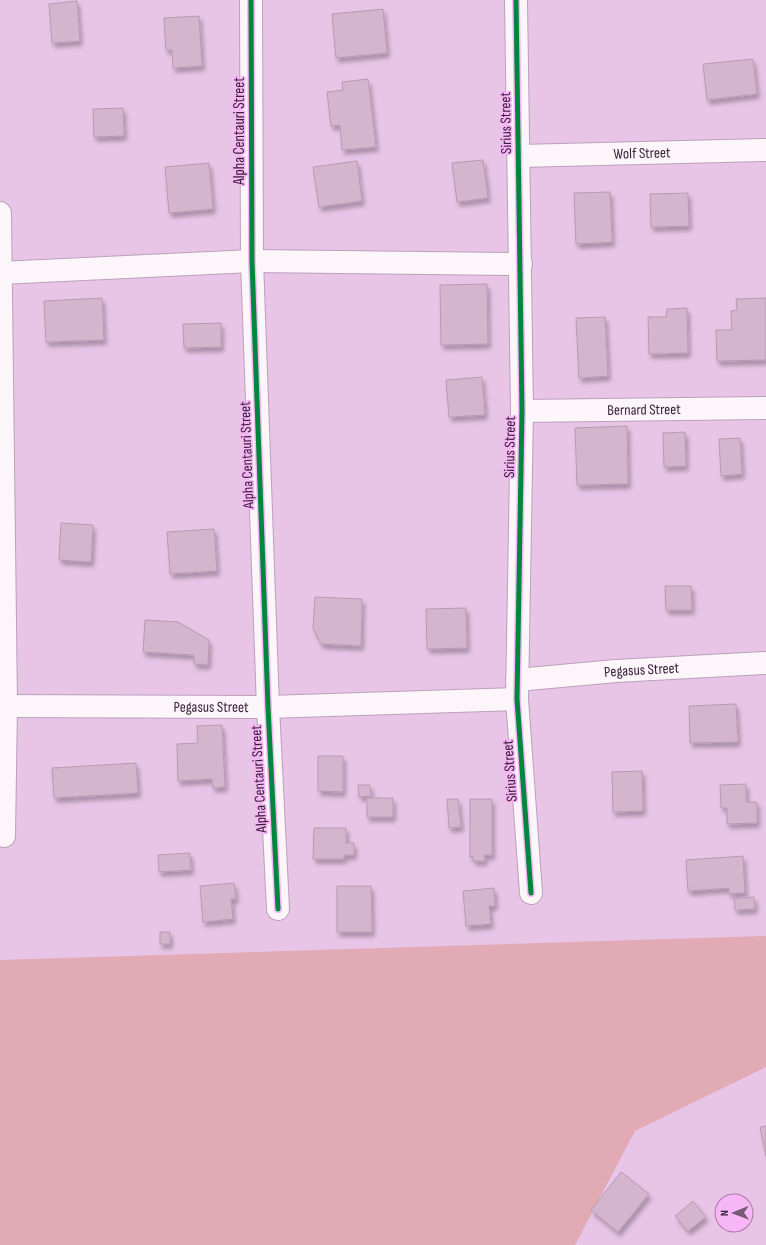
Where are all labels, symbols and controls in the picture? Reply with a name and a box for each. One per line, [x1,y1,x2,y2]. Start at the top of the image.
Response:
street label: Alpha Centauri Street [230,77,249,186]
street label: Sirius Street [496,91,516,154]
street label: Wolf Street [613,143,671,163]
street label: Alpha Centauri Street [236,400,258,510]
street label: Bernard Street [607,400,681,419]
street label: Sirius Street [500,415,520,478]
street label: Pegasus Street [603,658,680,682]
street label: Pegasus Street [173,697,249,716]
street label: Alpha Centauri Street [247,724,271,834]
street label: Sirius Street [498,739,522,803]
north arrow [714,1193,754,1233]
text: N [718,1210,731,1216]

